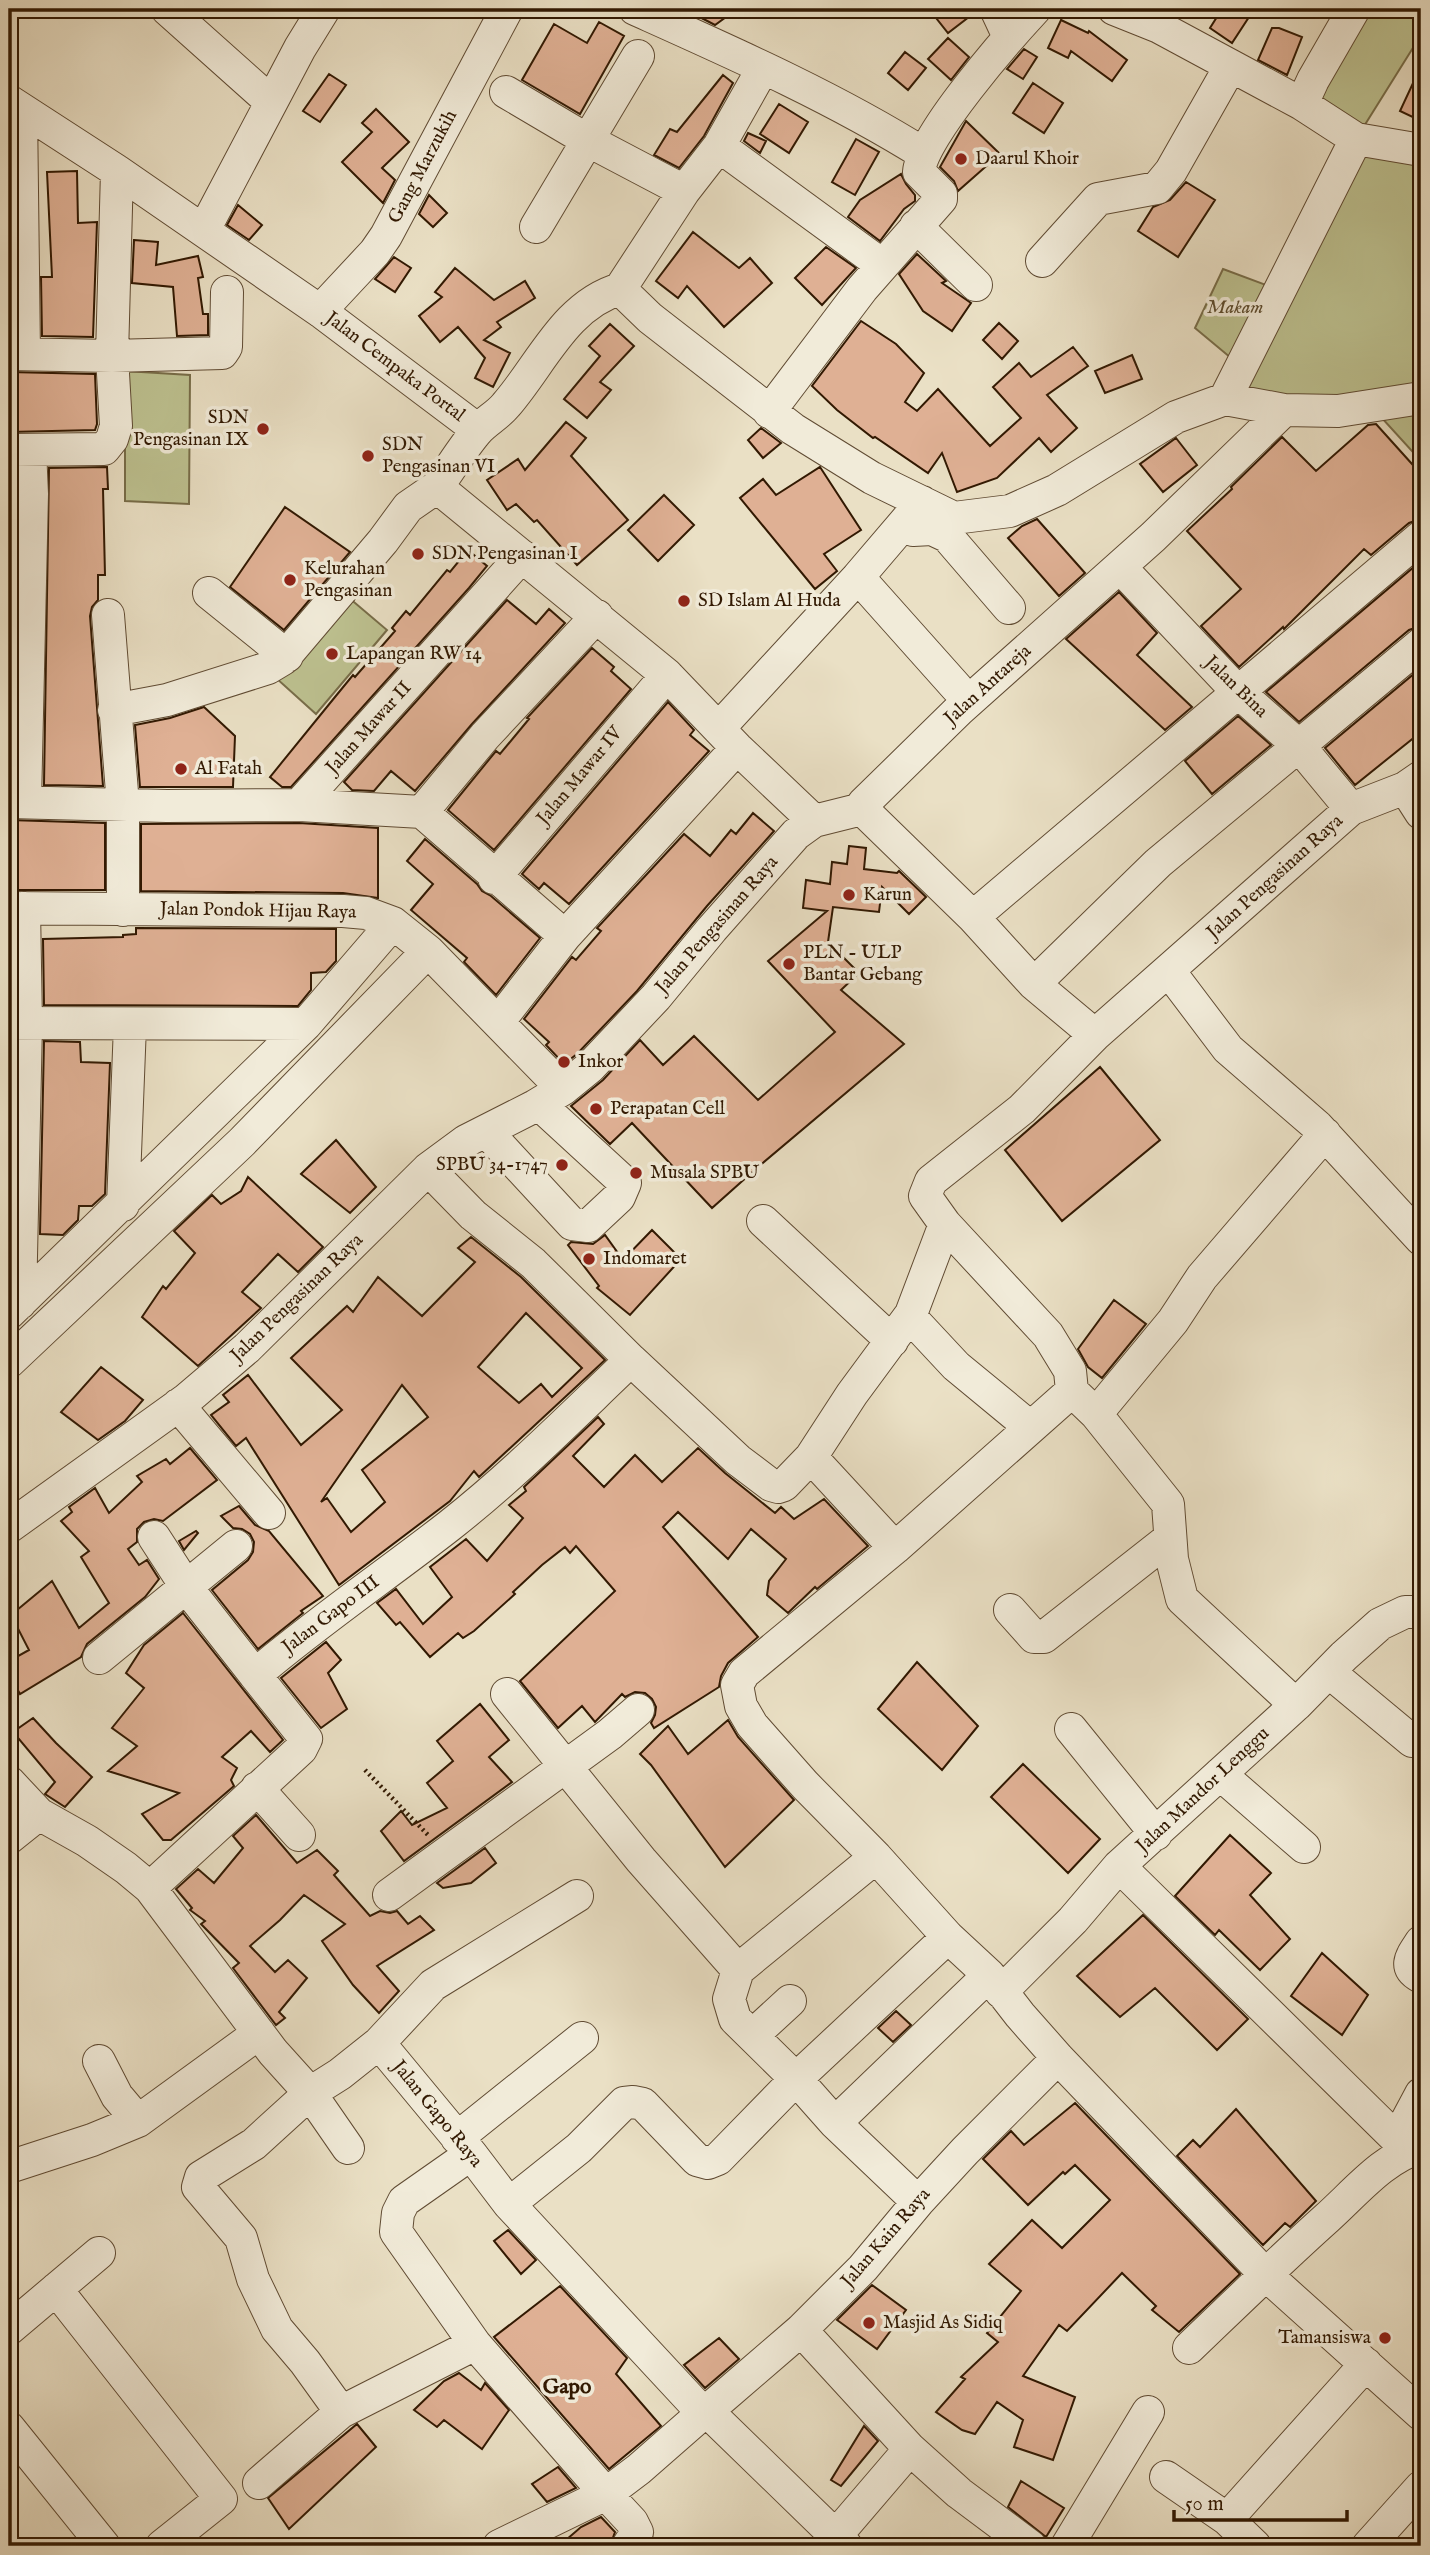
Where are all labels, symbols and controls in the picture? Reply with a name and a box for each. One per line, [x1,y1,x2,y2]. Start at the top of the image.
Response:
street label: Gang Marzukih [383,106,463,228]
place label: Daarul Khoir [975,147,1079,171]
marker: Daarul Khoir [953,151,969,167]
park label: Makam [1207,296,1263,320]
street label: Jalan Cempaka Portal [319,305,470,428]
place label: SDN Pengasinan IX [133,406,250,452]
marker: SDN Pengasinan IX [255,421,271,437]
place label: SDN Pengasinan VI [382,433,495,479]
marker: SDN Pengasinan VI [360,448,376,464]
place label: SDN Pengasinan I [432,542,578,566]
marker: SDN Pengasinan I [410,546,426,562]
place label: Kelurahan Pengasinan [304,557,392,603]
marker: Kelurahan Pengasinan [282,572,298,588]
place label: SD Islam Al Huda [698,589,841,613]
marker: SD Islam Al Huda [676,593,692,609]
street label: Jalan Antareja [938,639,1037,732]
place label: Lapangan RW 14 [346,642,482,666]
marker: Lapangan RW 14 [324,646,340,662]
street label: Jalan Bina [1198,649,1273,724]
street label: Jalan Mawar II [320,676,417,781]
street label: Jalan Mawar IV [531,721,629,832]
place label: Al Fatah [194,757,262,781]
marker: Al Fatah [173,761,189,777]
street label: Jalan Pengasinan Raya [1200,809,1349,946]
street label: Jalan Pengasinan Raya [649,850,784,1001]
place label: Karun [863,883,912,907]
marker: Karun [841,887,857,903]
street label: Jalan Pondok Hijau Raya [158,897,357,925]
place label: PLN - ULP Bantar Gebang [803,941,923,987]
marker: PLN - ULP Bantar Gebang [781,956,797,972]
place label: Inkor [578,1050,623,1074]
marker: Inkor [556,1054,572,1070]
place label: Perapatan Cell [610,1097,726,1121]
marker: Perapatan Cell [588,1101,604,1117]
place label: SPBU 34-1747 [436,1153,548,1177]
marker: SPBU 34-1747 [554,1157,570,1173]
place label: Musala SPBU [650,1161,760,1185]
marker: Musala SPBU [628,1165,644,1181]
street label: Jalan Pengasinan Raya [224,1228,369,1369]
place label: Indomaret [603,1247,687,1271]
marker: Indomaret [581,1251,597,1267]
street label: Jalan Gapo III [276,1571,384,1661]
street label: Jalan Mandor Lenggu [1130,1722,1275,1859]
street label: Jalan Gapo Raya [385,2054,488,2173]
street label: Jalan Kain Raya [835,2183,936,2294]
place label: Masjid As Sidiq [883,2311,1003,2335]
marker: Masjid As Sidiq [861,2315,877,2331]
place label: Tamansiswa [1278,2326,1372,2350]
marker: Tamansiswa [1377,2330,1393,2346]
district label: Gapo [543,2374,592,2401]
scale bar [1174,2478,1348,2522]
text: 50 m [1185,2491,1224,2518]

